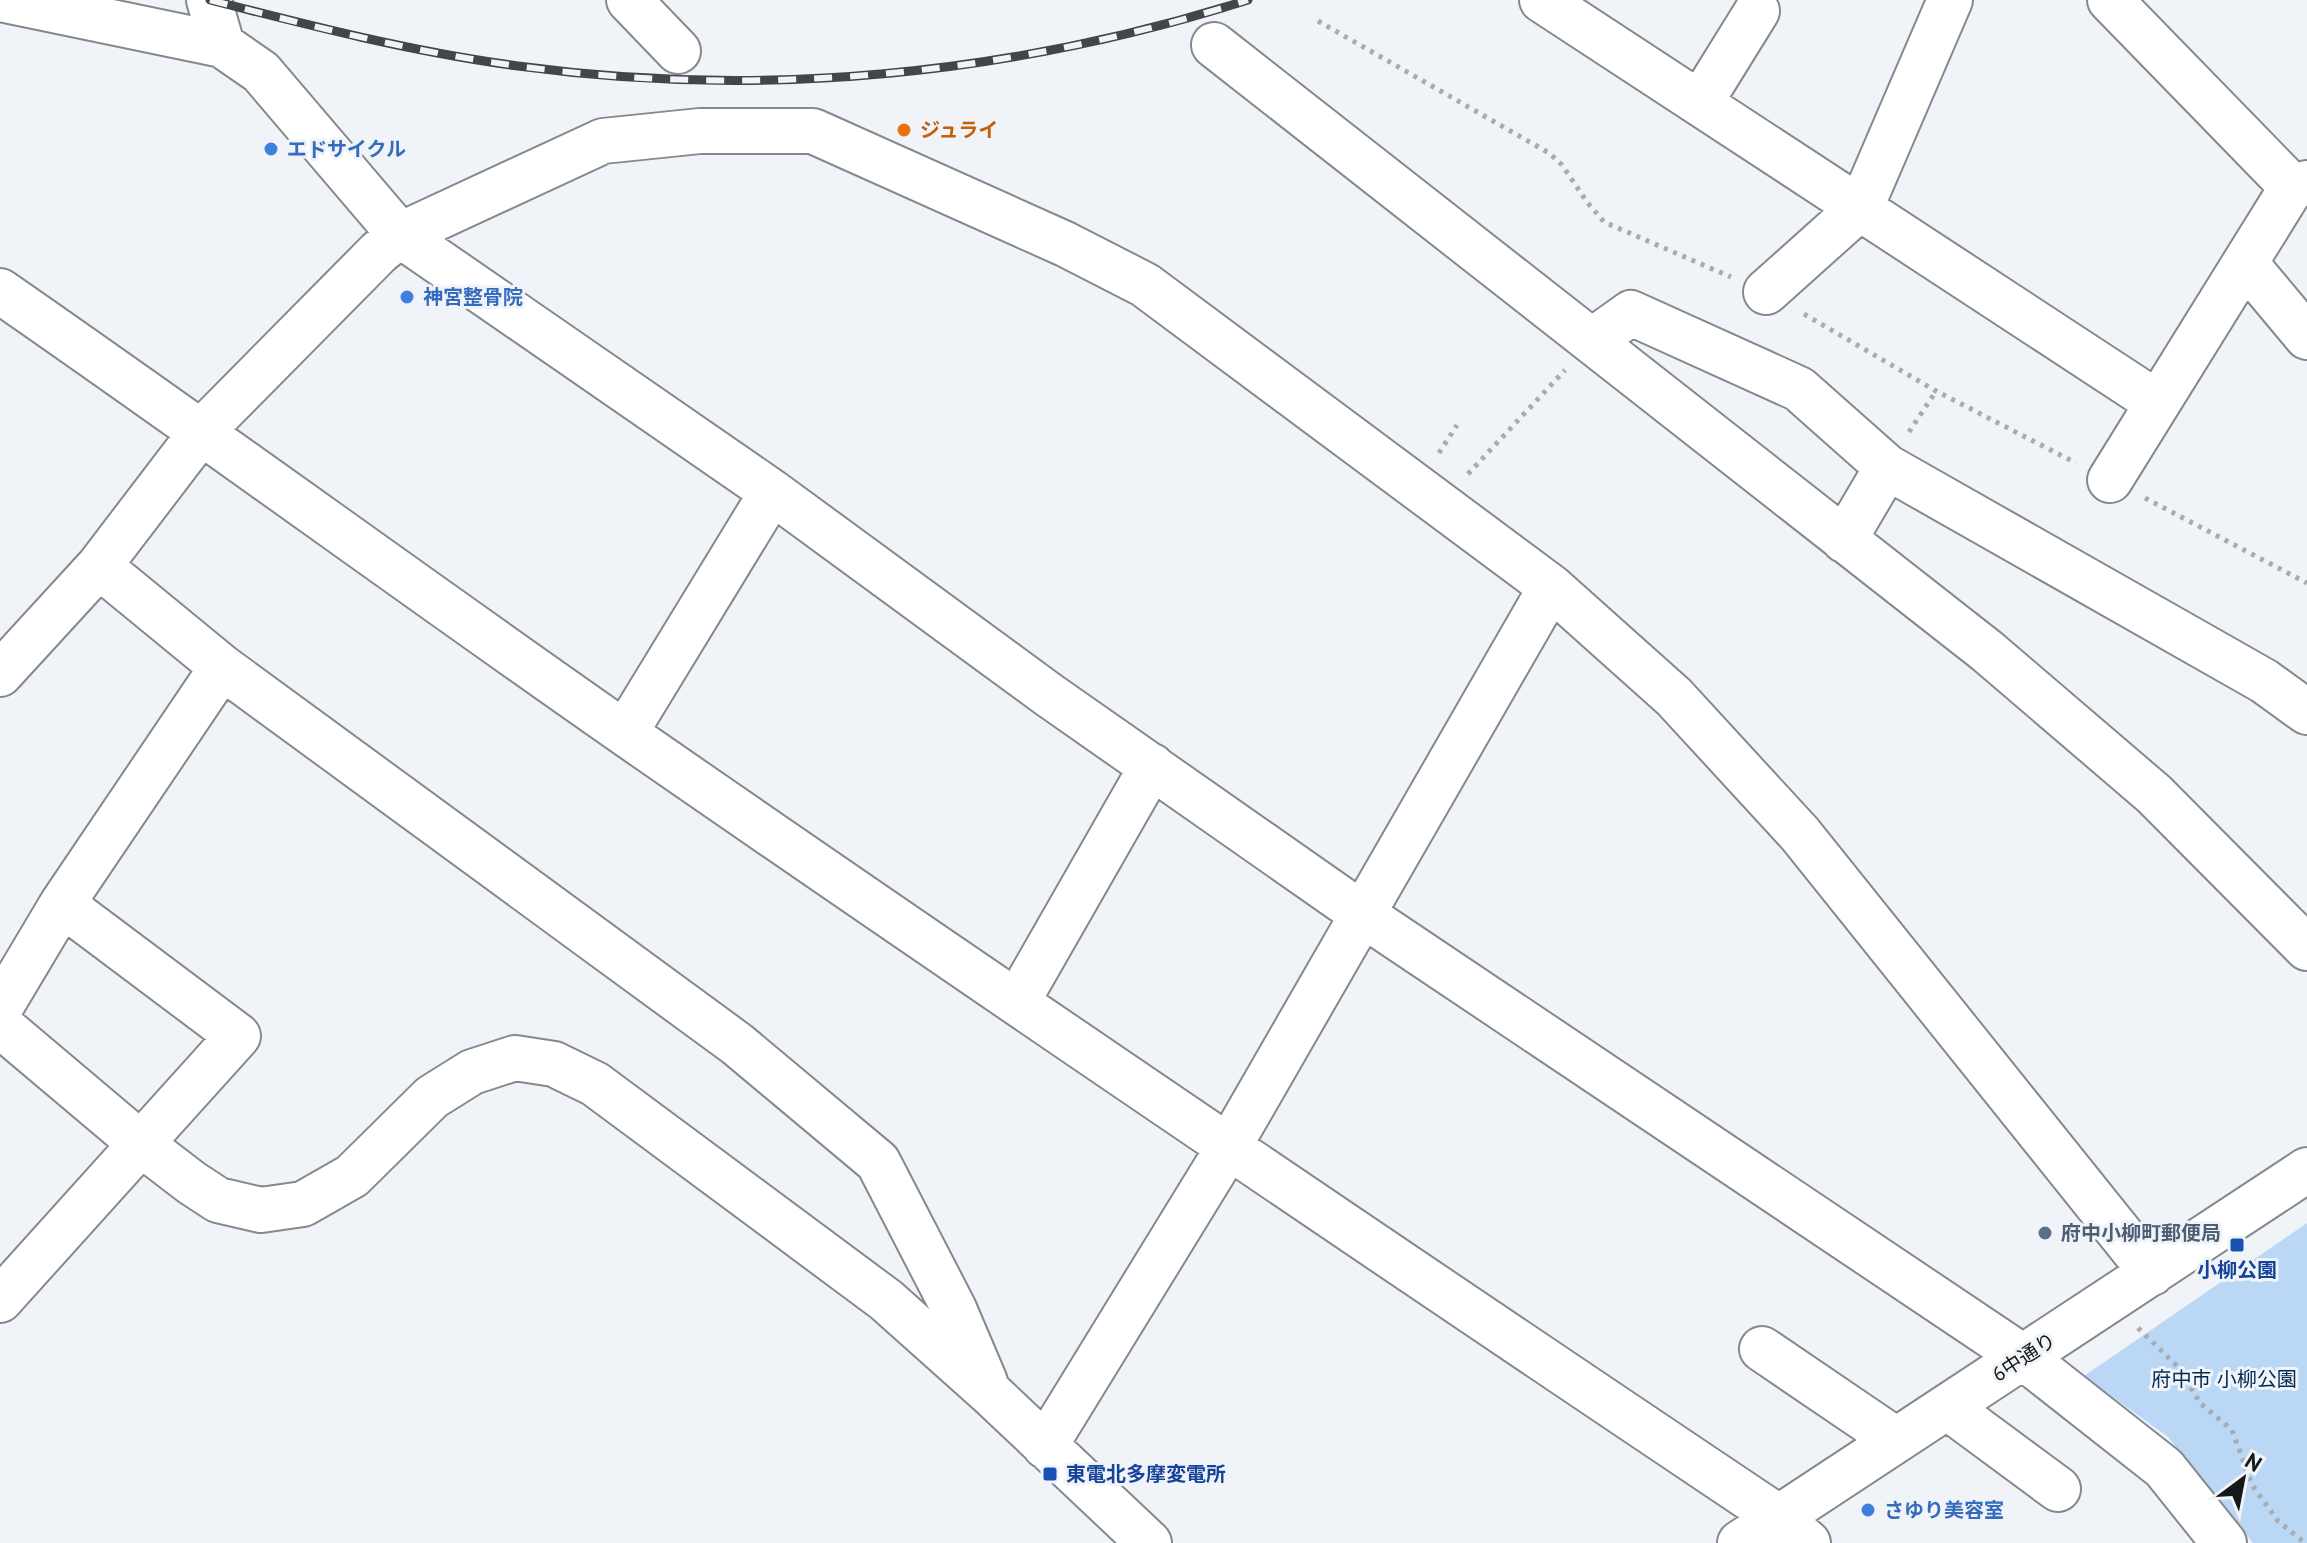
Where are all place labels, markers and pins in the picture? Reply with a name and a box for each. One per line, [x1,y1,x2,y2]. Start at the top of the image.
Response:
place label: ジュライ [920,117,999,143]
marker: ジュライ [895,121,913,139]
place label: エドサイクル [287,136,406,162]
marker: エドサイクル [262,140,280,158]
place label: 神宮整骨院 [423,284,523,310]
marker: 神宮整骨院 [398,288,416,306]
place label: 府中小柳町郵便局 [2061,1220,2221,1246]
marker: 府中小柳町郵便局 [2036,1224,2054,1242]
marker: 小柳公園 [2228,1236,2246,1254]
place label: 小柳公園 [2197,1257,2277,1283]
place label: 東電北多摩変電所 [1066,1461,1226,1487]
marker: 東電北多摩変電所 [1041,1465,1059,1483]
place label: さゆり美容室 [1884,1497,2004,1523]
marker: さゆり美容室 [1859,1501,1877,1519]

